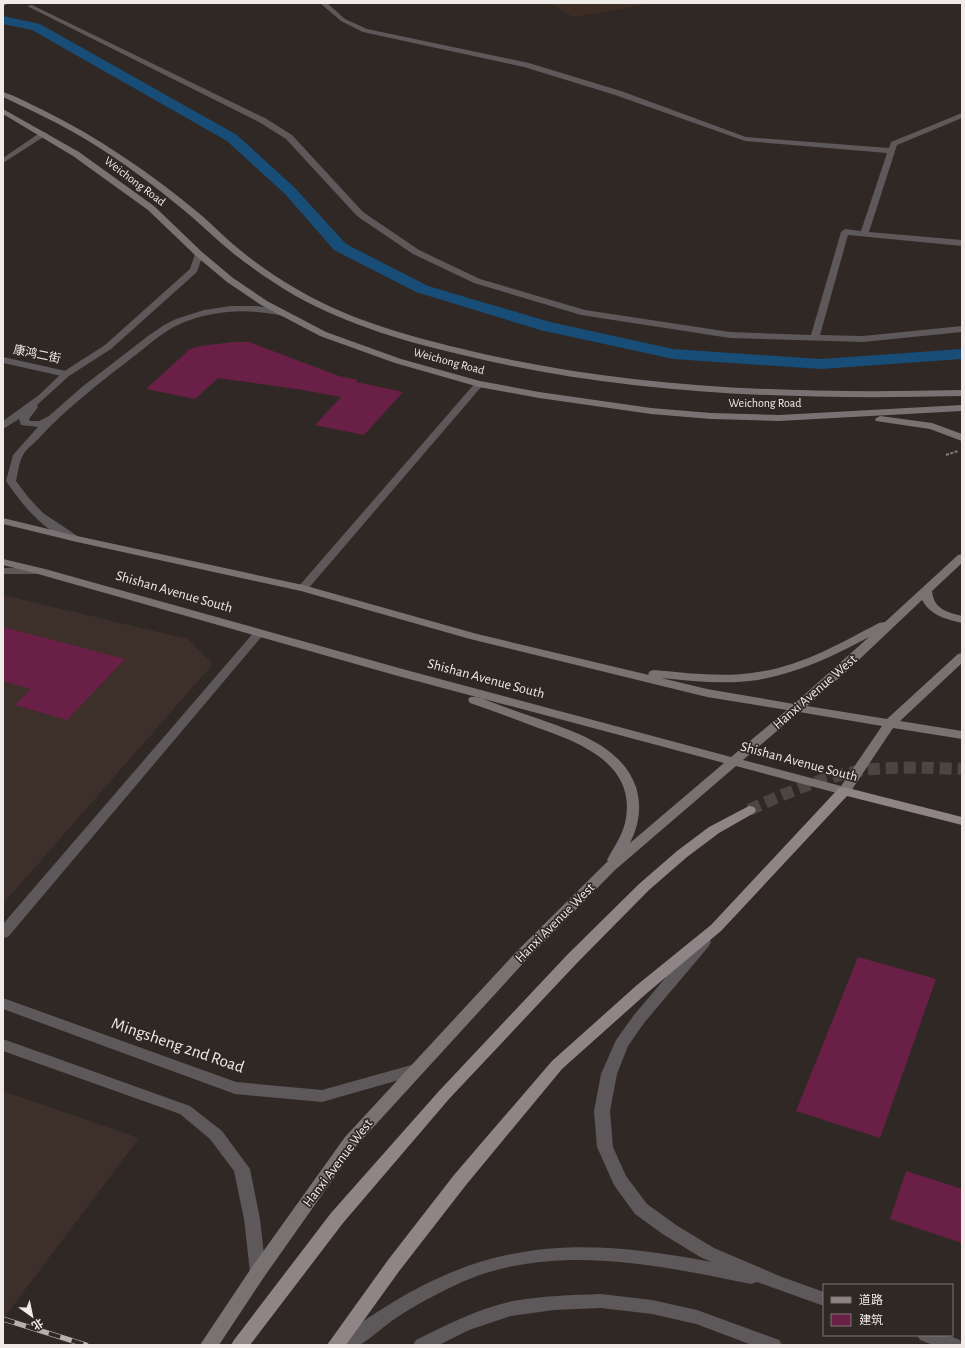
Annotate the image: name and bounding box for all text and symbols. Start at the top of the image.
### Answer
street label: Weichong Road [102,154,168,208]
street label: 康鸿二街 [12,342,62,365]
street label: Weichong Road [412,346,486,376]
street label: Weichong Road [728,397,802,409]
street label: Shishan Avenue South [114,569,234,615]
street label: Hanxi Avenue West [771,652,860,732]
street label: Shishan Avenue South [426,657,546,701]
street label: Shishan Avenue South [739,740,859,784]
street label: Hanxi Avenue West [513,880,598,965]
street label: Mingsheng 2nd Road [109,1014,247,1076]
street label: Hanxi Avenue West [301,1116,376,1209]
legend [823,1284,953,1336]
text: 道路 [859,1293,883,1306]
north arrow [12,1296,52,1336]
text: 建筑 [859,1313,883,1326]
text: 北 [30,1316,45,1332]

